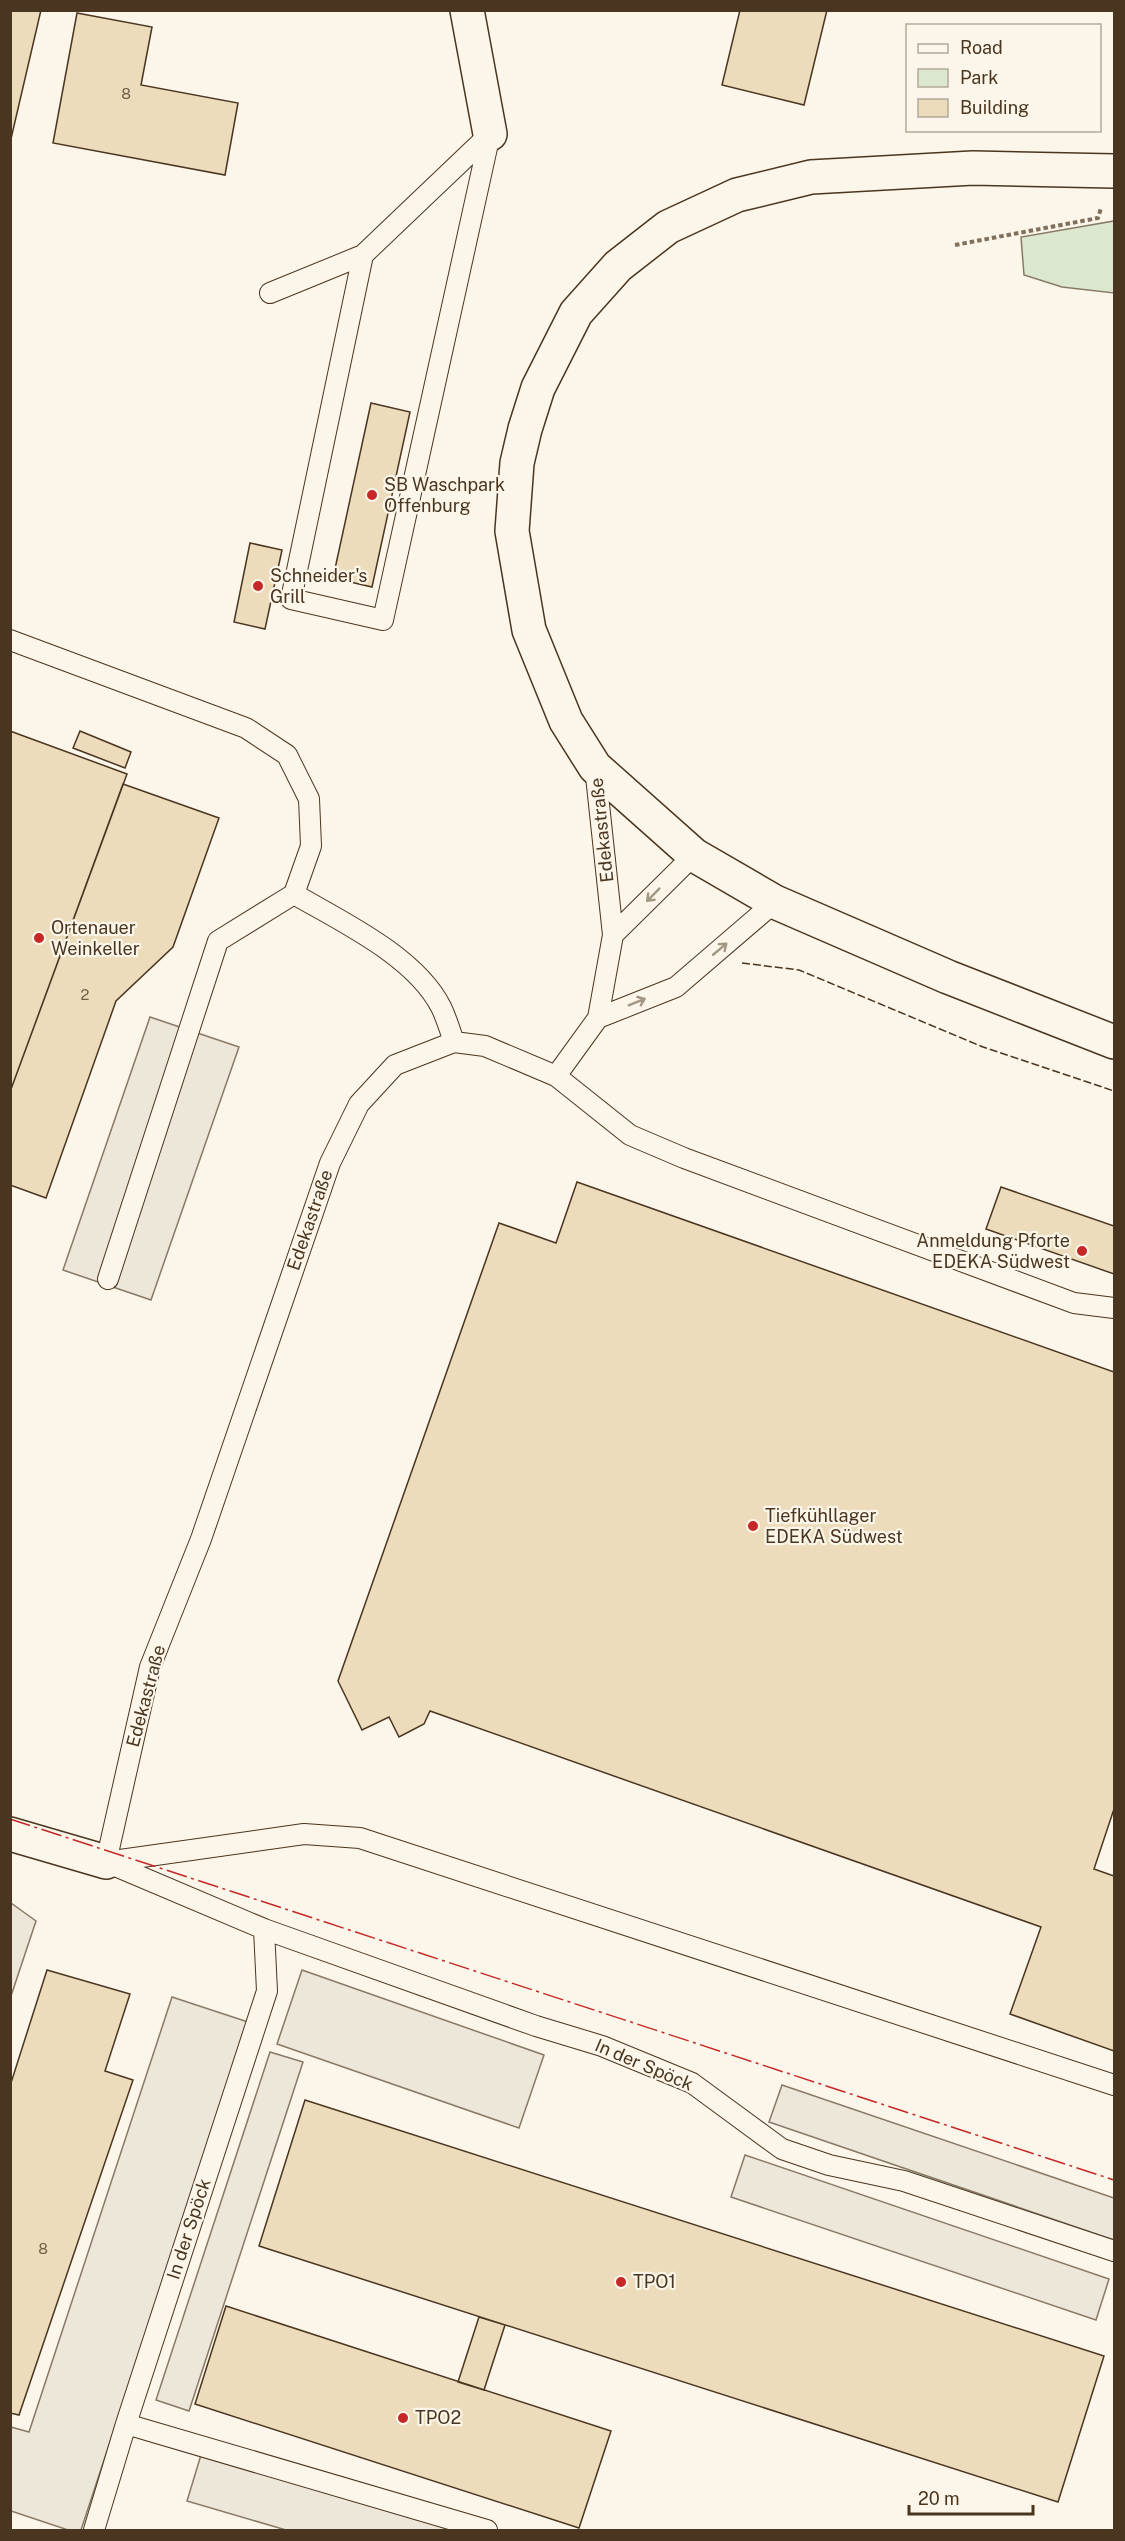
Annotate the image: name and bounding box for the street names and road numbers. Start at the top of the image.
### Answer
street label: Edekastraße [586,777,617,883]
street label: Edekastraße [282,1167,337,1273]
street label: Edekastraße [122,1642,169,1749]
street label: In der Spöck [592,2034,696,2095]
street label: In der Spöck [162,2176,215,2282]

